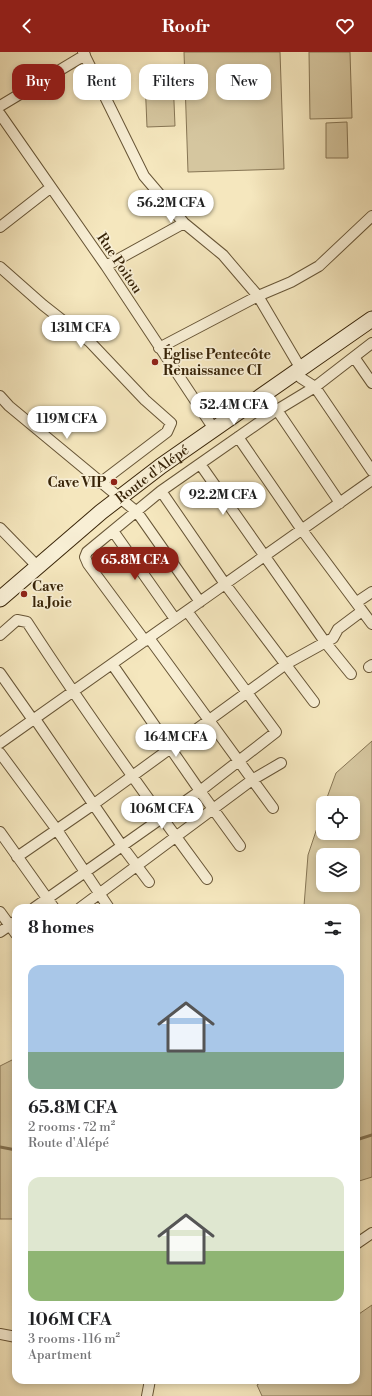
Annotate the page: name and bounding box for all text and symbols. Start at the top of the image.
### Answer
icon: back [16,15,38,37]
text: Roofr [162,15,210,38]
icon: heart [334,15,356,37]
chip: Buy [12,64,65,100]
chip: Rent [73,64,131,100]
chip: Filters [139,64,208,100]
chip: New [216,64,271,100]
pin: 56.2M CFA [125,190,217,224]
text: 56.2M CFA [137,195,205,211]
street label: Rue Poitou [92,230,146,297]
pin: 131M CFA [40,315,122,349]
text: 131M CFA [51,320,111,336]
place label: Église Pentecôte Renaissance CI [163,344,271,380]
marker: Église Pentecôte Renaissance CI [150,357,160,367]
pin: 52.4M CFA [188,392,280,426]
text: 52.4M CFA [200,397,268,413]
pin: 119M CFA [26,406,108,440]
text: 119M CFA [36,411,98,427]
street label: Route d'Alépé [112,441,193,508]
place label: Cave VIP [47,474,106,492]
marker: Cave VIP [109,477,119,487]
pin: 92.2M CFA [177,482,269,516]
text: 92.2M CFA [189,487,257,503]
pin: 65.8M CFA [89,547,181,581]
text: 65.8M CFA [101,552,169,568]
place label: Cave la Joie [32,578,73,612]
marker: Cave la Joie [19,589,29,599]
pin: 164M CFA [135,724,217,758]
text: 164M CFA [144,729,208,745]
pin: 106M CFA [121,796,203,830]
map controls [316,796,360,892]
button: locate [316,796,360,840]
text: 106M CFA [130,801,194,817]
button: layers [316,848,360,892]
text: 8 homes [28,917,94,939]
icon: filters [322,917,344,939]
icon: home [150,991,222,1063]
text: 65.8M CFA [28,1097,118,1119]
text: 2 rooms · 72 m² [28,1119,115,1135]
text: Route d'Alépé [28,1135,109,1151]
icon: home [150,1203,222,1275]
text: 106M CFA [28,1309,112,1331]
text: 3 rooms · 116 m² [28,1331,120,1347]
text: Apartment [28,1347,92,1363]

